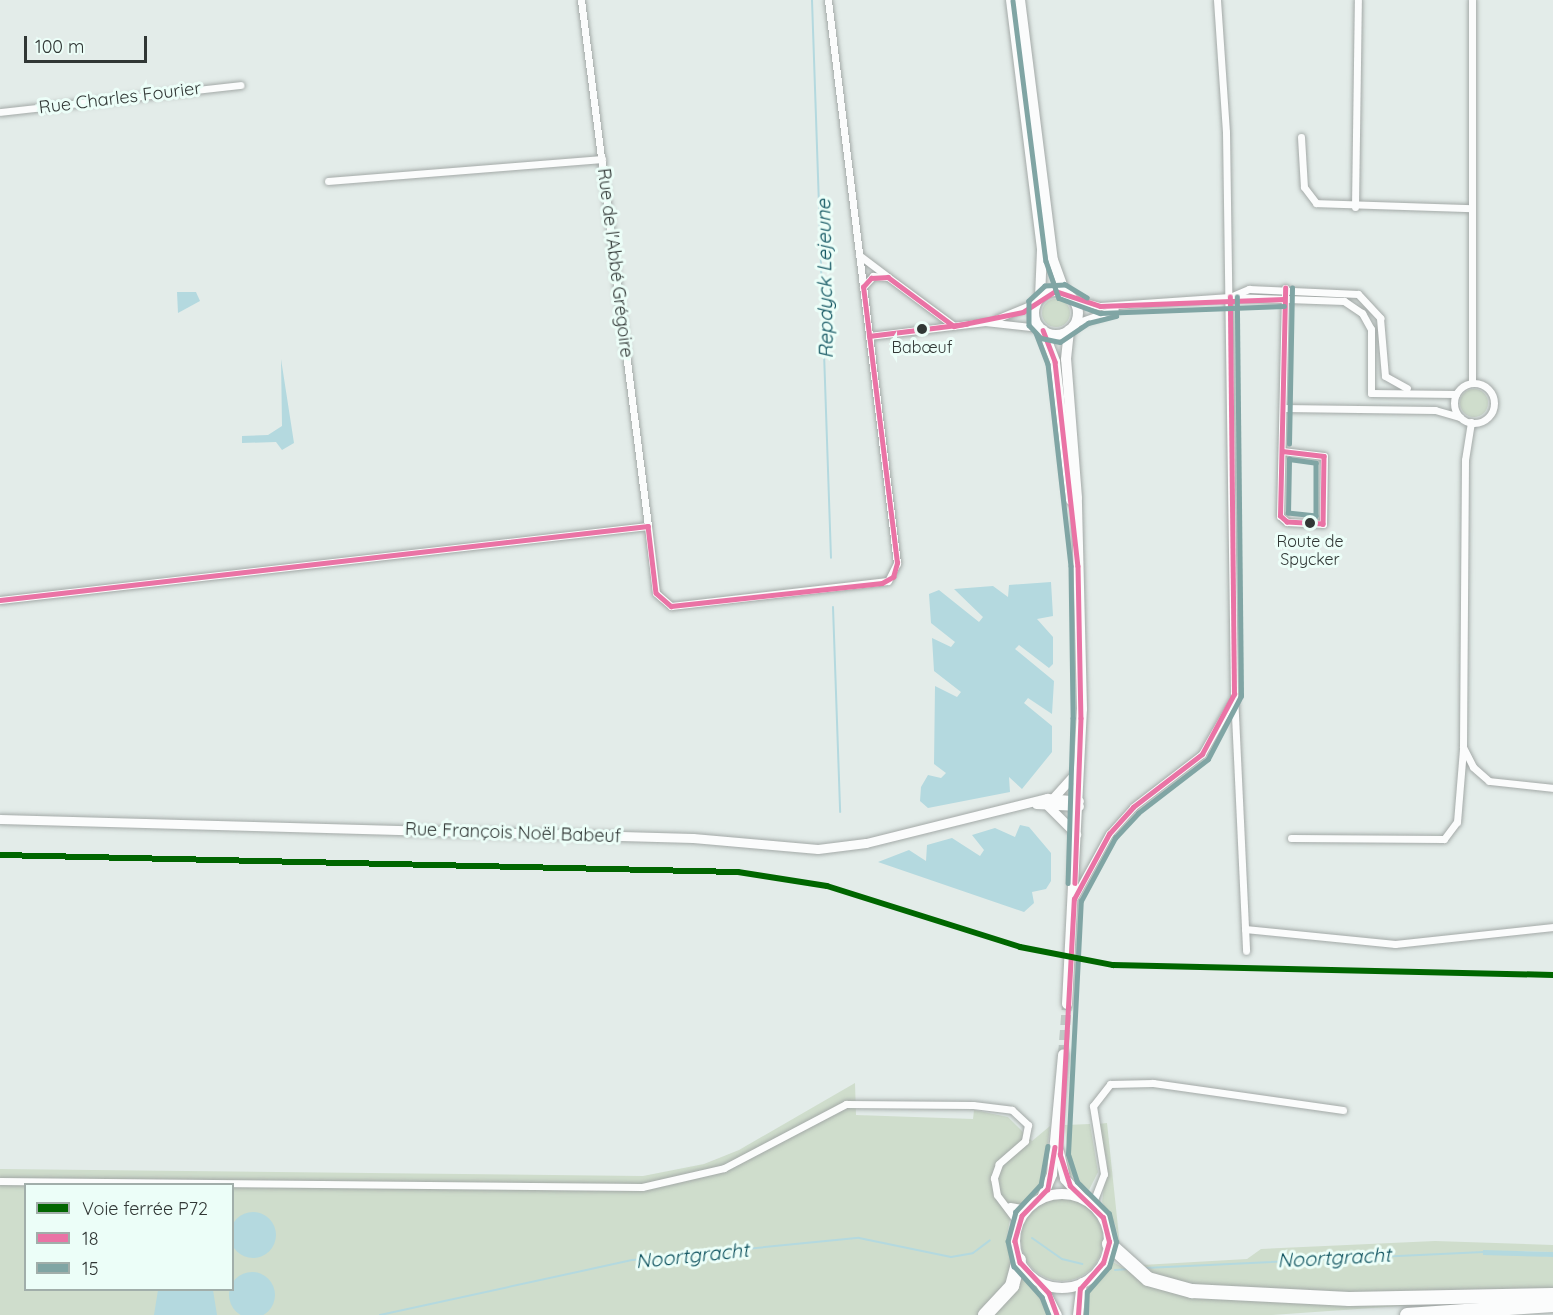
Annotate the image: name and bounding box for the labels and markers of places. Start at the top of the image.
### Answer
marker: Babœuf [916,323,928,335]
place label: Babœuf [892,337,952,357]
marker: Route de Spycker [1304,517,1316,529]
place label: Route de Spycker [1277,531,1343,569]

